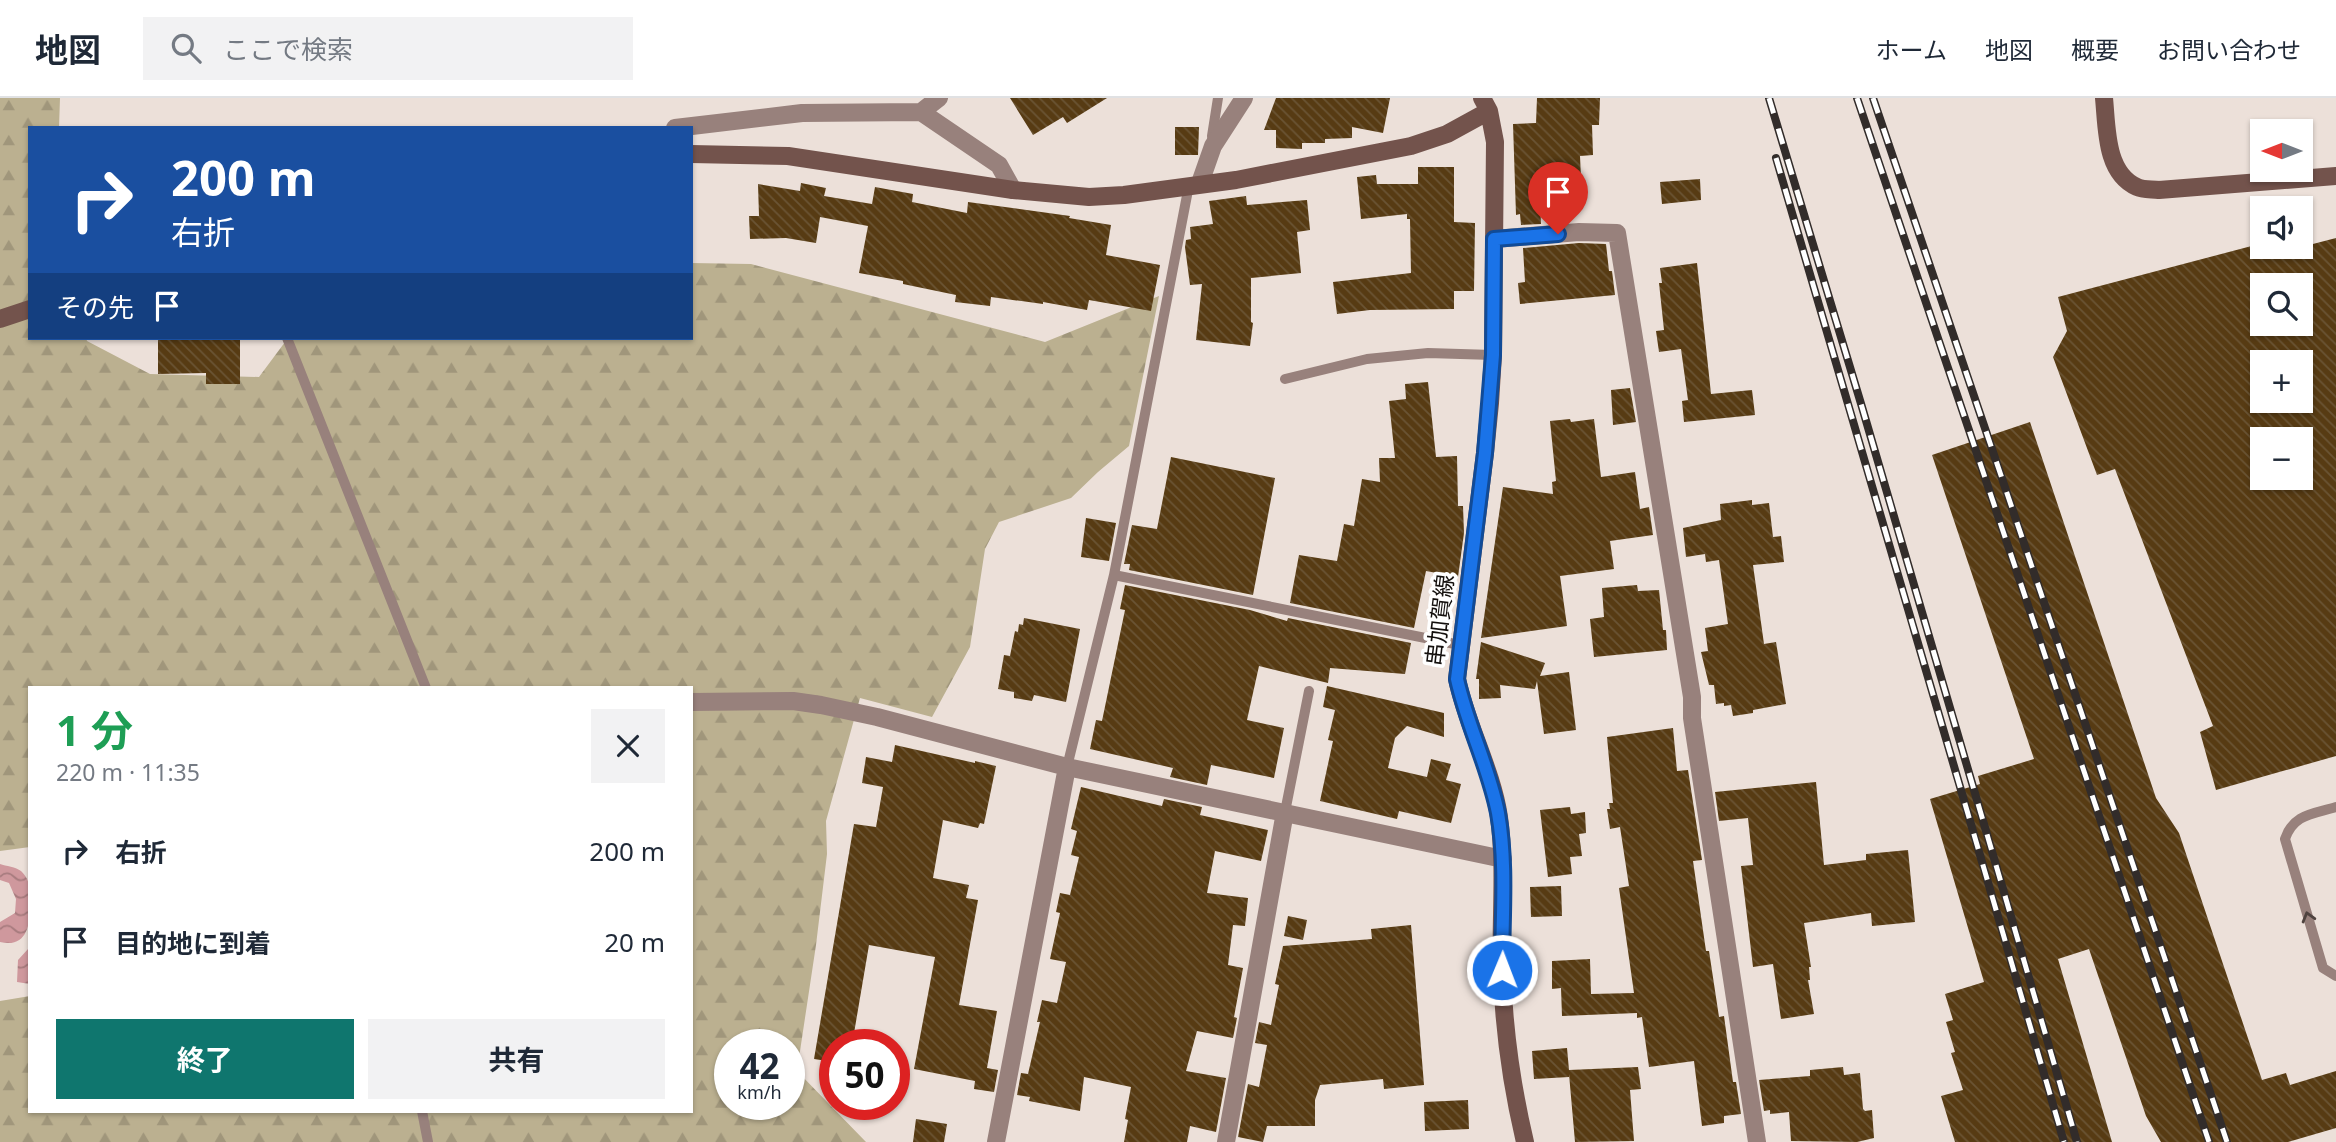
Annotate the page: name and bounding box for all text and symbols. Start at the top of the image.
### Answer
search box [143,17,633,80]
text: 地図 [35,27,101,72]
icon: search [167,29,205,67]
text: ここで検索 [223,31,353,67]
text: ホーム [1876,33,1947,66]
text: 地図 [1985,33,2033,66]
text: 概要 [2071,33,2119,66]
text: お問い合わせ [2157,33,2301,66]
north arrow [2250,119,2314,182]
map controls [2250,119,2313,490]
text: 200 m [171,144,316,210]
icon: right [56,154,147,245]
pin [1528,162,1588,234]
icon: arrive [1539,173,1577,211]
button: sound [2250,196,2313,259]
text: 右折 [171,210,235,253]
button: search [2250,273,2313,336]
icon: arrive [148,287,186,325]
text: その先 [56,289,134,325]
button: + [2250,350,2313,413]
button: − [2250,427,2313,490]
street label: 串加賀線 [1418,572,1460,668]
text: 1 分 [56,701,133,758]
button: close [591,709,665,783]
text: 220 m · 11:35 [56,756,200,788]
icon: right [56,832,94,870]
text: 200 m [589,833,665,869]
text: 右折 [115,834,167,870]
one-way arrow [2301,912,2316,924]
icon: arrive [56,923,94,961]
text: 20 m [604,924,665,960]
text: 目的地に到着 [115,925,271,961]
position arrow [1465,933,1539,1007]
button: 終了 [56,1019,354,1099]
button: 共有 [368,1019,665,1099]
speed limit sign: 50 [819,1029,910,1120]
text: 42 [739,1042,780,1089]
text: km/h [737,1080,782,1104]

